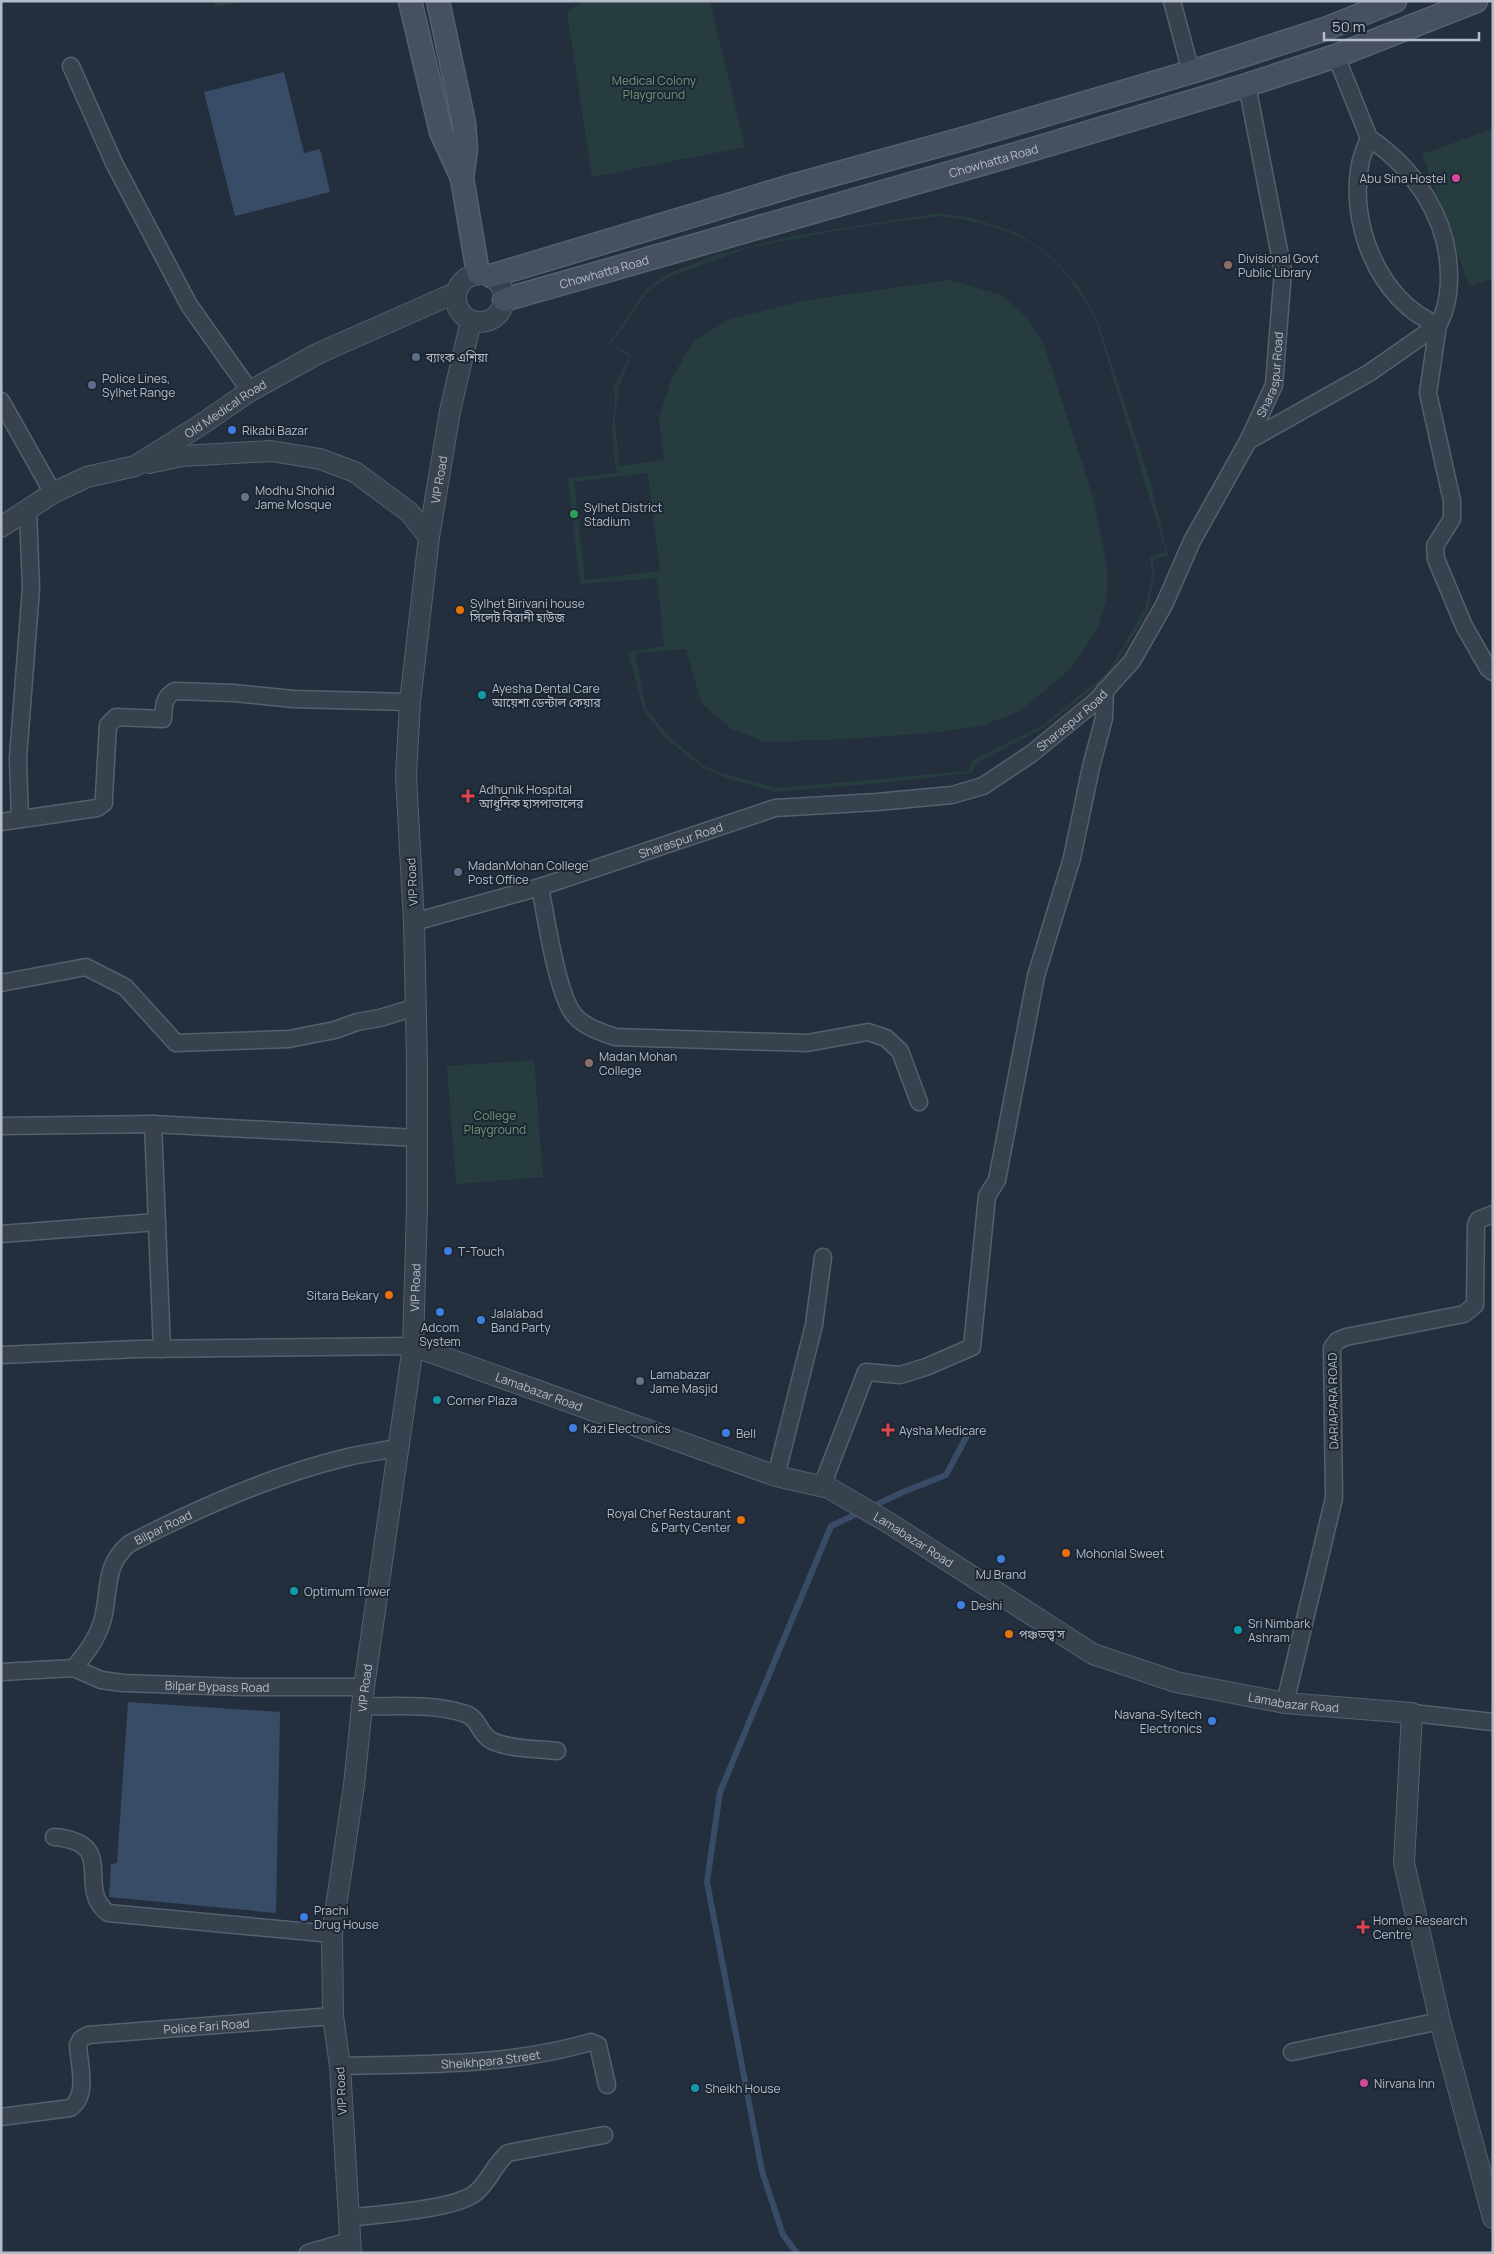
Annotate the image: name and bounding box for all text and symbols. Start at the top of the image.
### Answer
scale bar [1324,10,1479,42]
text: 50 m [1332,16,1366,37]
park label: Medical Colony Playground [612,72,697,103]
street label: Chowhatta Road [947,140,1040,181]
place label: Abu Sina Hostel [1359,170,1446,187]
marker: Abu Sina Hostel [1450,172,1462,184]
place label: Divisional Govt Public Library [1238,250,1319,281]
street label: Chowhatta Road [557,251,651,292]
marker: Divisional Govt Public Library [1222,259,1234,271]
street label: Sharaspur Road [1252,331,1287,420]
place label: ব্যাংক এশিয়া [425,349,489,366]
marker: ব্যাংক এশিয়া [410,351,422,363]
place label: Police Lines, Sylhet Range [102,370,175,401]
street label: Old Medical Road [181,375,269,442]
marker: Police Lines, Sylhet Range [86,379,98,391]
place label: Rikabi Bazar [242,422,309,439]
marker: Rikabi Bazar [226,424,238,436]
street label: VIP Road [426,455,451,505]
place label: Modhu Shohid Jame Mosque [255,482,335,513]
marker: Modhu Shohid Jame Mosque [239,491,251,503]
place label: Sylhet District Stadium [584,499,662,530]
marker: Sylhet District Stadium [568,508,580,520]
place label: Sylhet Biriyani house সিলেট বিরানী হাউজ [469,595,585,626]
marker: Sylhet Biriyani house সিলেট বিরানী হাউজ [454,604,466,616]
place label: Ayesha Dental Care আয়েশা ডেন্টাল কেয়ার [491,680,601,711]
street label: Sharaspur Road [1033,686,1111,755]
marker: Ayesha Dental Care আয়েশা ডেন্টাল কেয়ার [476,689,488,701]
place label: Adhunik Hospital আধুনিক হাসপাতালের [478,781,584,812]
marker: Adhunik Hospital আধুনিক হাসপাতালের [461,789,475,803]
street label: Sharaspur Road [636,818,725,862]
place label: MadanMohan College Post Office [468,857,589,888]
street label: VIP Road [402,858,422,906]
marker: MadanMohan College Post Office [452,866,464,878]
place label: Madan Mohan College [599,1048,677,1079]
marker: Madan Mohan College [583,1057,595,1069]
park label: College Playground [464,1107,526,1138]
place label: T-Touch [458,1243,504,1260]
marker: T-Touch [442,1245,454,1257]
street label: VIP Road [405,1263,424,1312]
place label: Sitara Bekary [307,1287,380,1304]
marker: Sitara Bekary [383,1289,395,1301]
place label: Jalalabad Band Party [491,1305,551,1336]
marker: Adcom System [434,1306,446,1318]
marker: Jalalabad Band Party [475,1314,487,1326]
place label: Adcom System [419,1319,461,1350]
street label: DARIAPARA ROAD [1324,1352,1342,1450]
place label: Lamabazar Jame Masjid [650,1366,718,1397]
street label: Lamabazar Road [493,1368,585,1415]
marker: Lamabazar Jame Masjid [634,1375,646,1387]
place label: Corner Plaza [447,1392,517,1409]
marker: Corner Plaza [431,1394,443,1406]
place label: Kazi Electronics [583,1420,671,1437]
marker: Kazi Electronics [567,1422,579,1434]
place label: Aysha Medicare [899,1422,986,1439]
marker: Aysha Medicare [881,1423,895,1437]
place label: Bell [736,1425,756,1442]
marker: Bell [720,1427,732,1439]
place label: Royal Chef Restaurant & Party Center [607,1505,732,1536]
street label: Bilpar Road [131,1506,194,1548]
street label: Lamabazar Road [871,1508,957,1571]
marker: Royal Chef Restaurant & Party Center [735,1514,747,1526]
place label: Mohonlal Sweet [1076,1545,1165,1562]
marker: Mohonlal Sweet [1060,1547,1072,1559]
marker: MJ Brand [995,1553,1007,1565]
place label: MJ Brand [976,1566,1026,1583]
place label: Optimum Tower [304,1583,391,1600]
marker: Optimum Tower [288,1585,300,1597]
place label: Deshi [971,1597,1002,1614]
marker: Deshi [955,1599,967,1611]
place label: Sri Nimbark Ashram [1248,1615,1311,1646]
marker: Sri Nimbark Ashram [1232,1624,1244,1636]
place label: পঞ্চতত্ত্ব'স [1019,1626,1065,1643]
marker: পঞ্চতত্ত্ব'স [1003,1628,1015,1640]
street label: VIP Road [353,1663,376,1713]
street label: Bilpar Bypass Road [165,1676,269,1696]
street label: Lamabazar Road [1247,1688,1340,1716]
place label: Navana-Syltech Electronics [1114,1706,1202,1737]
marker: Navana-Syltech Electronics [1206,1715,1218,1727]
place label: Prachi Drug House [314,1902,379,1933]
marker: Prachi Drug House [298,1911,310,1923]
place label: Homeo Research Centre [1373,1912,1467,1943]
marker: Homeo Research Centre [1357,1921,1369,1933]
street label: Police Fari Road [163,2014,250,2038]
street label: Sheikhpara Street [441,2045,542,2072]
street label: VIP Road [331,2067,351,2115]
place label: Nirvana Inn [1374,2075,1435,2092]
marker: Nirvana Inn [1358,2077,1370,2089]
place label: Sheikh House [705,2080,781,2097]
marker: Sheikh House [689,2082,701,2094]

